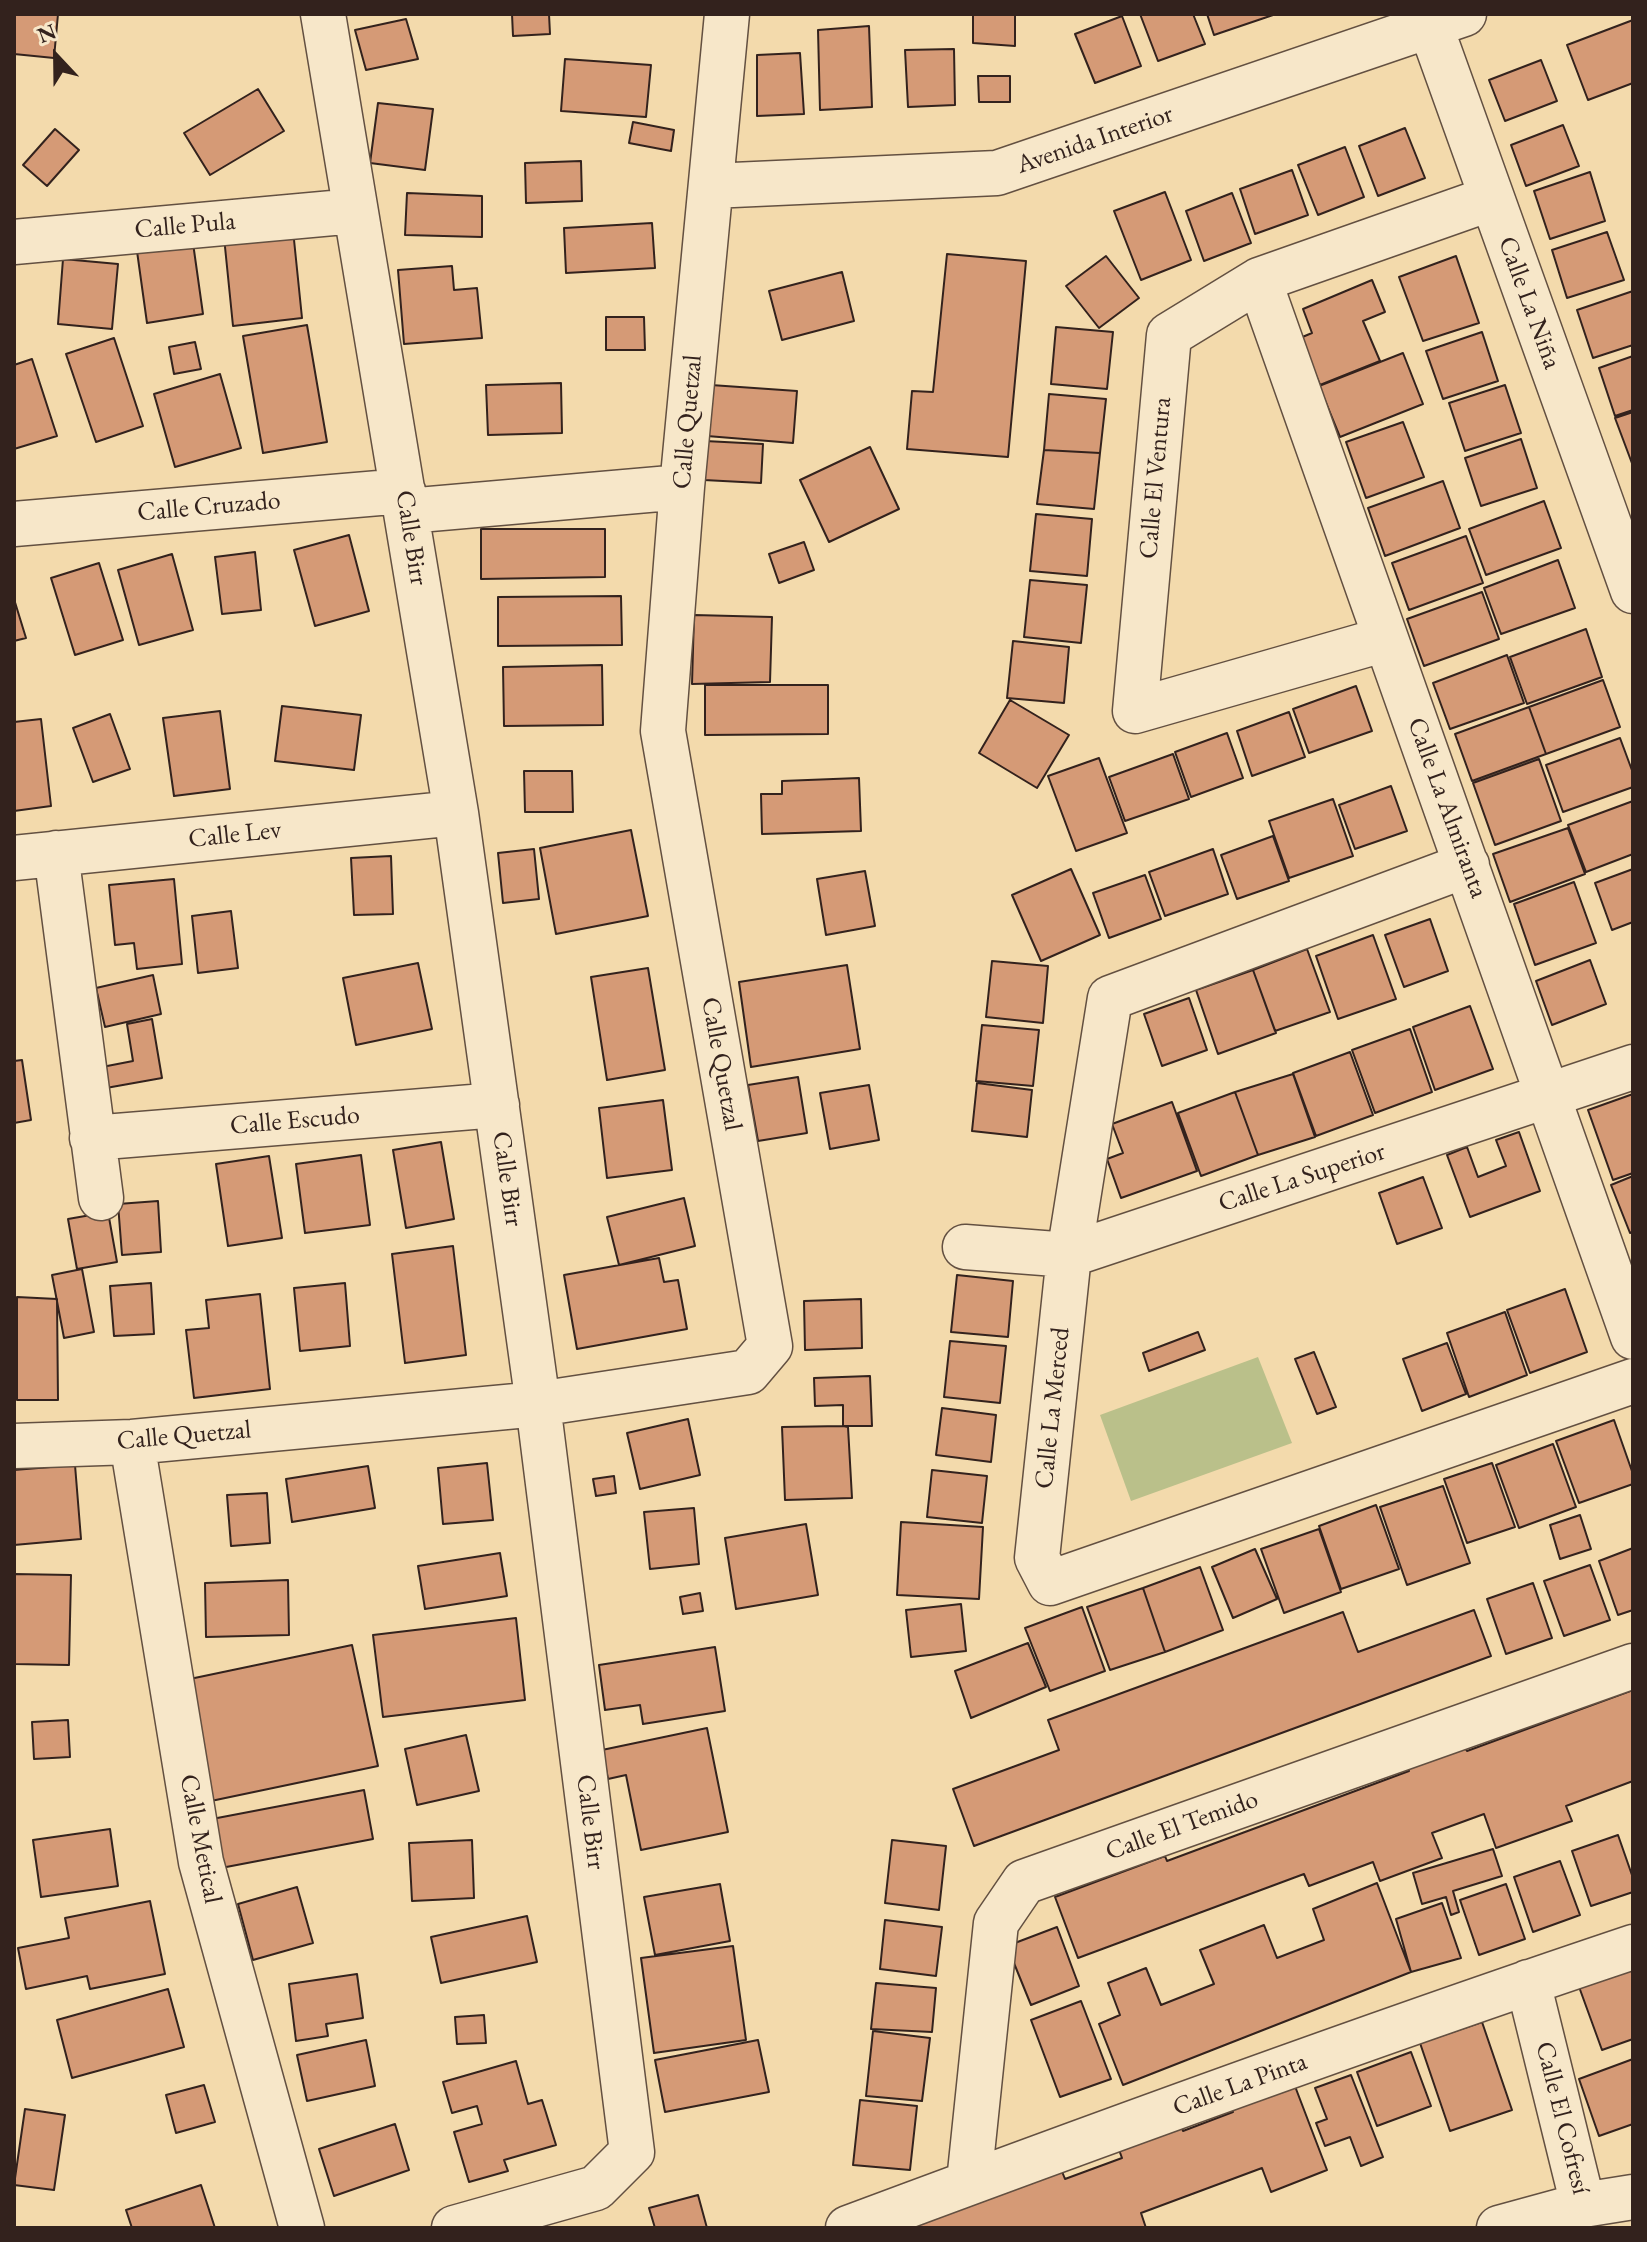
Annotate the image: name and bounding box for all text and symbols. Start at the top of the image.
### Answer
north arrow [16,16,96,96]
text: N [33,17,61,50]
street label: Avenida Interior [1013,99,1177,181]
street label: Calle Pula [133,206,237,246]
street label: Calle La Niña [1491,233,1567,373]
street label: Calle Quetzal [667,353,709,491]
street label: Calle El Ventura [1133,396,1179,560]
street label: Calle Cruzado [136,485,282,529]
street label: Calle Birr [388,488,434,588]
street label: Calle La Almiranta [1400,714,1494,902]
street label: Calle Lev [187,815,283,855]
street label: Calle Quetzal [694,995,748,1133]
street label: Calle Escudo [229,1100,361,1142]
street label: Calle Birr [485,1129,529,1229]
street label: Calle La Superior [1215,1136,1389,1220]
street label: Calle La Merced [1029,1326,1077,1490]
street label: Calle Quetzal [115,1415,253,1457]
street label: Calle Metical [172,1772,228,1906]
street label: Calle Birr [569,1773,611,1871]
street label: Calle El Temido [1101,1784,1263,1868]
street label: Calle El Cofresí [1528,2039,1596,2197]
street label: Calle La Pinta [1169,2046,1311,2124]

